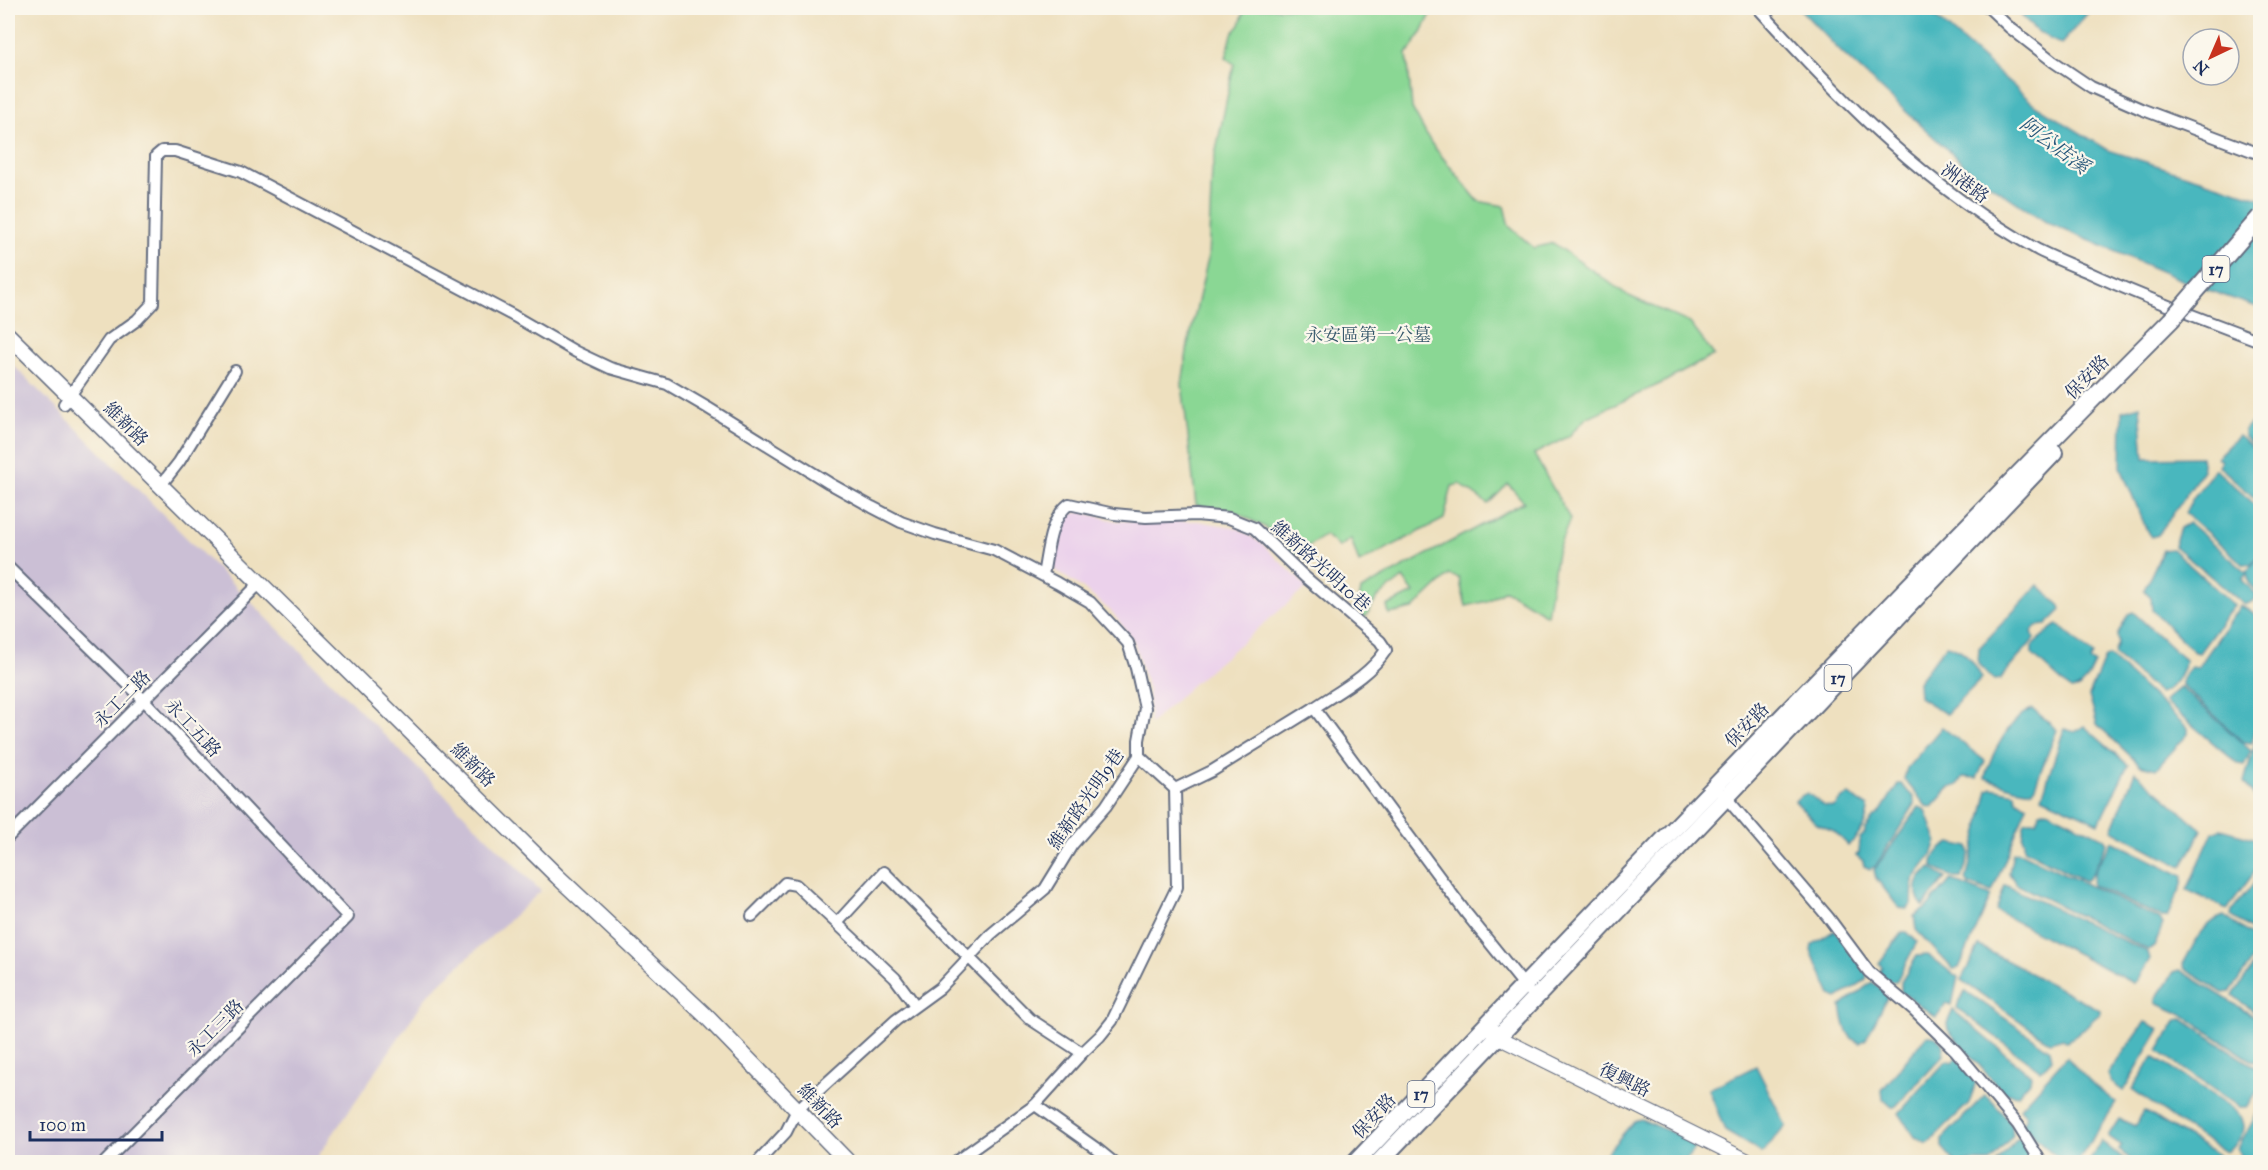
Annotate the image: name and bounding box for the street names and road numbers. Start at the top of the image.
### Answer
street label: 洲港路 [1937,158,1993,208]
road number: 17 [2202,256,2230,282]
street label: 保安路 [2060,350,2114,404]
street label: 維新路 [99,397,153,451]
street label: 維新路光明10巷 [1267,516,1375,616]
road number: 17 [1824,665,1852,691]
street label: 永工二路 [89,666,155,732]
street label: 永工五路 [160,694,226,762]
street label: 保安路 [1720,698,1774,752]
street label: 維新路 [446,738,500,792]
street label: 維新路光明9巷 [1043,744,1129,854]
street label: 永工三路 [182,995,248,1061]
street label: 復興路 [1596,1058,1654,1102]
street label: 維新路 [793,1079,847,1133]
road number: 17 [1408,1081,1434,1107]
street label: 保安路 [1348,1089,1400,1143]

